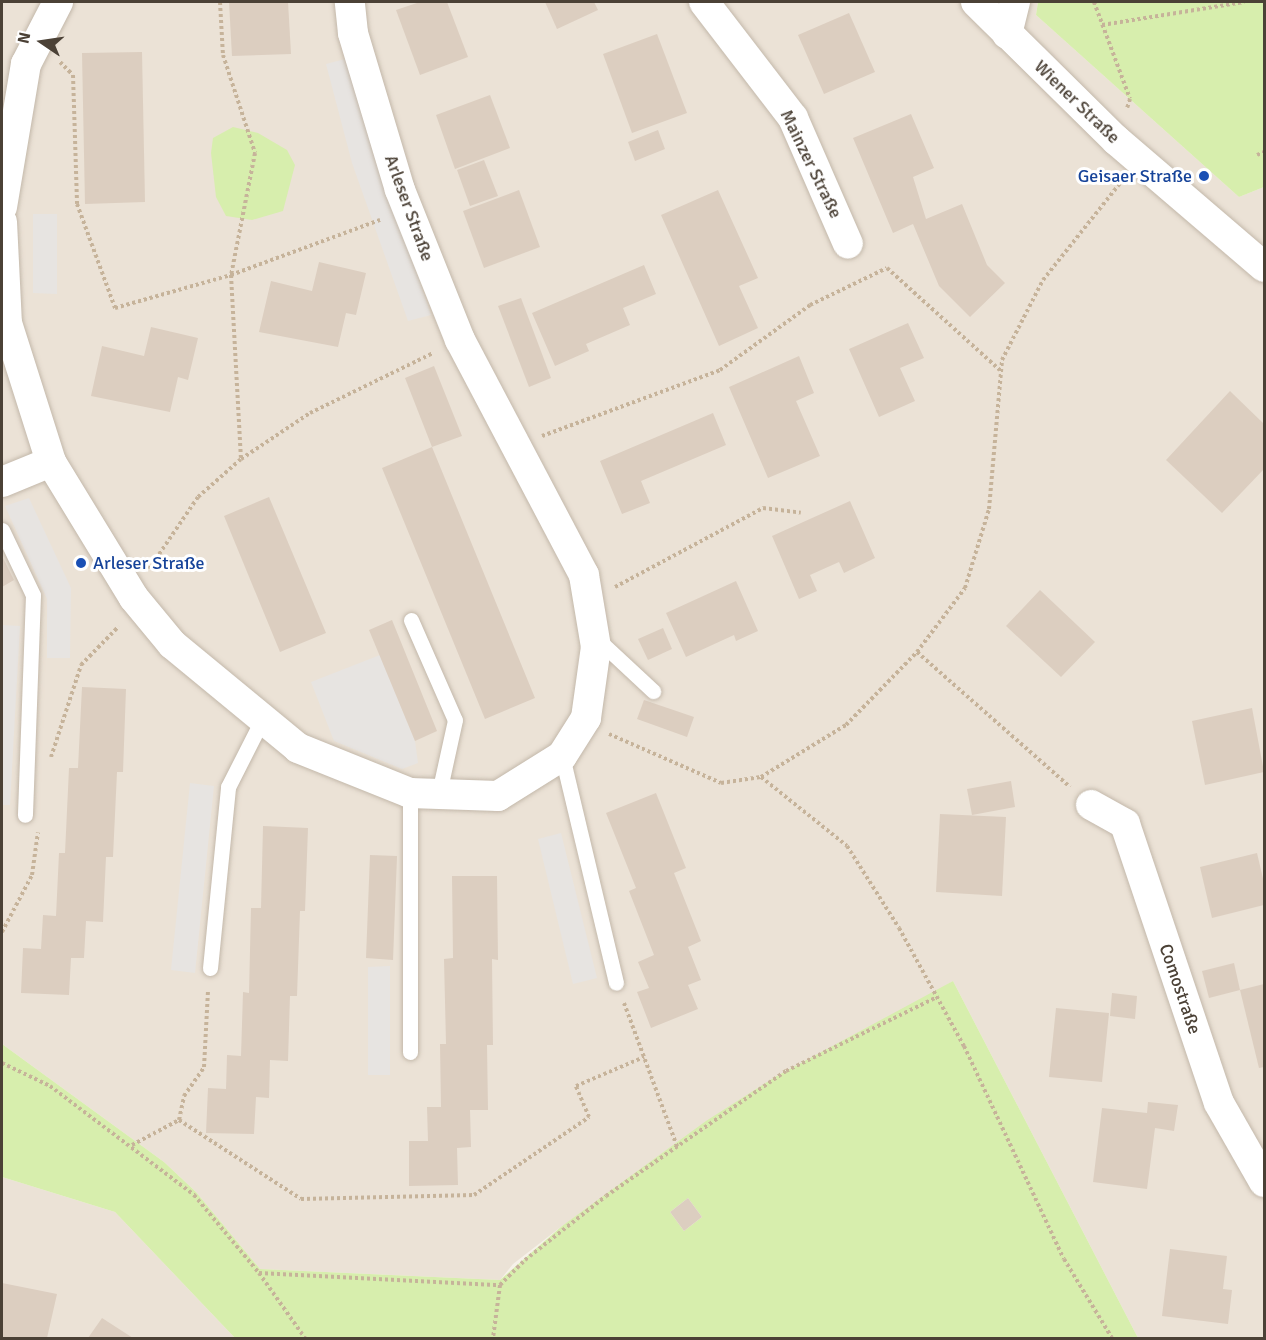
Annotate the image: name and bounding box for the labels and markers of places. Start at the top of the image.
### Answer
place label: Geisaer Straße [1078,165,1192,187]
marker: Geisaer Straße [1197,169,1211,183]
place label: Arleser Straße [93,552,204,574]
marker: Arleser Straße [74,556,88,570]

